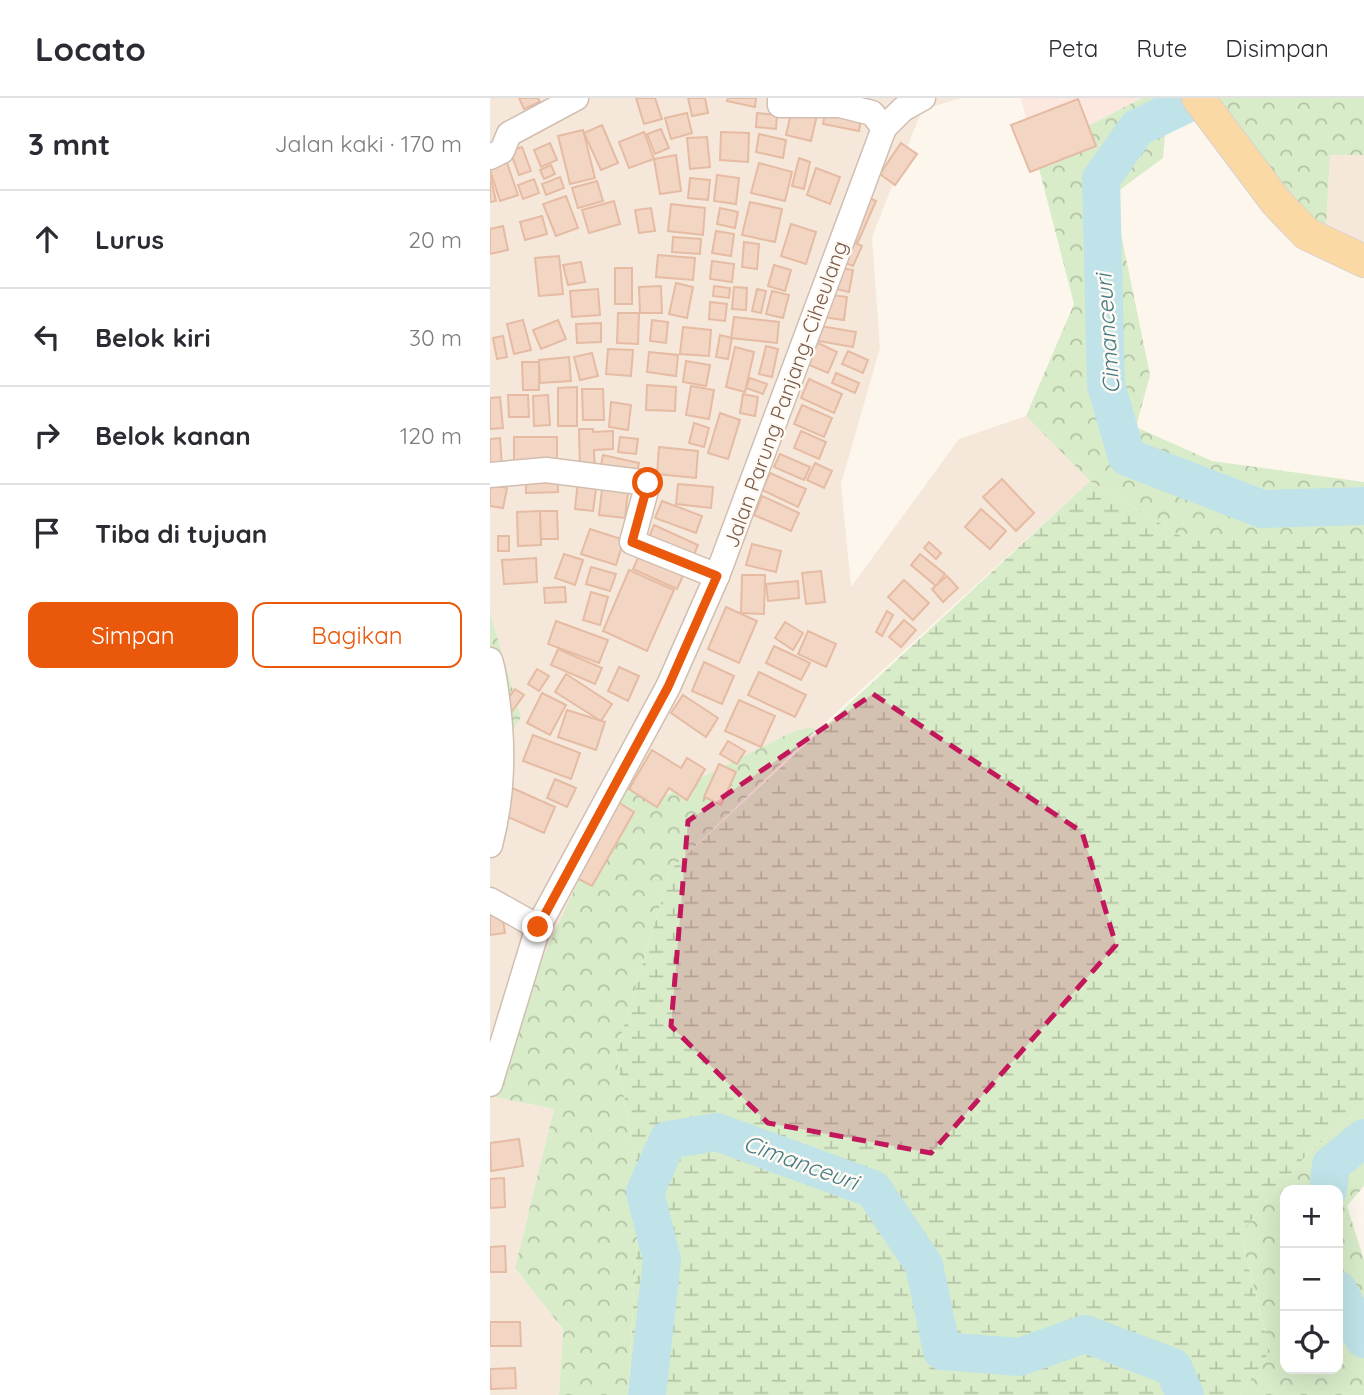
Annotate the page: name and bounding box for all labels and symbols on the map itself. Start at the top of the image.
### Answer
street label: Jalan Parung Panjang–Ciheulang [717,237,853,551]
water label: Cimanceuri [1088,270,1126,395]
route start [632,467,663,498]
route end [522,911,553,942]
water label: Cimanceuri [740,1128,865,1197]

